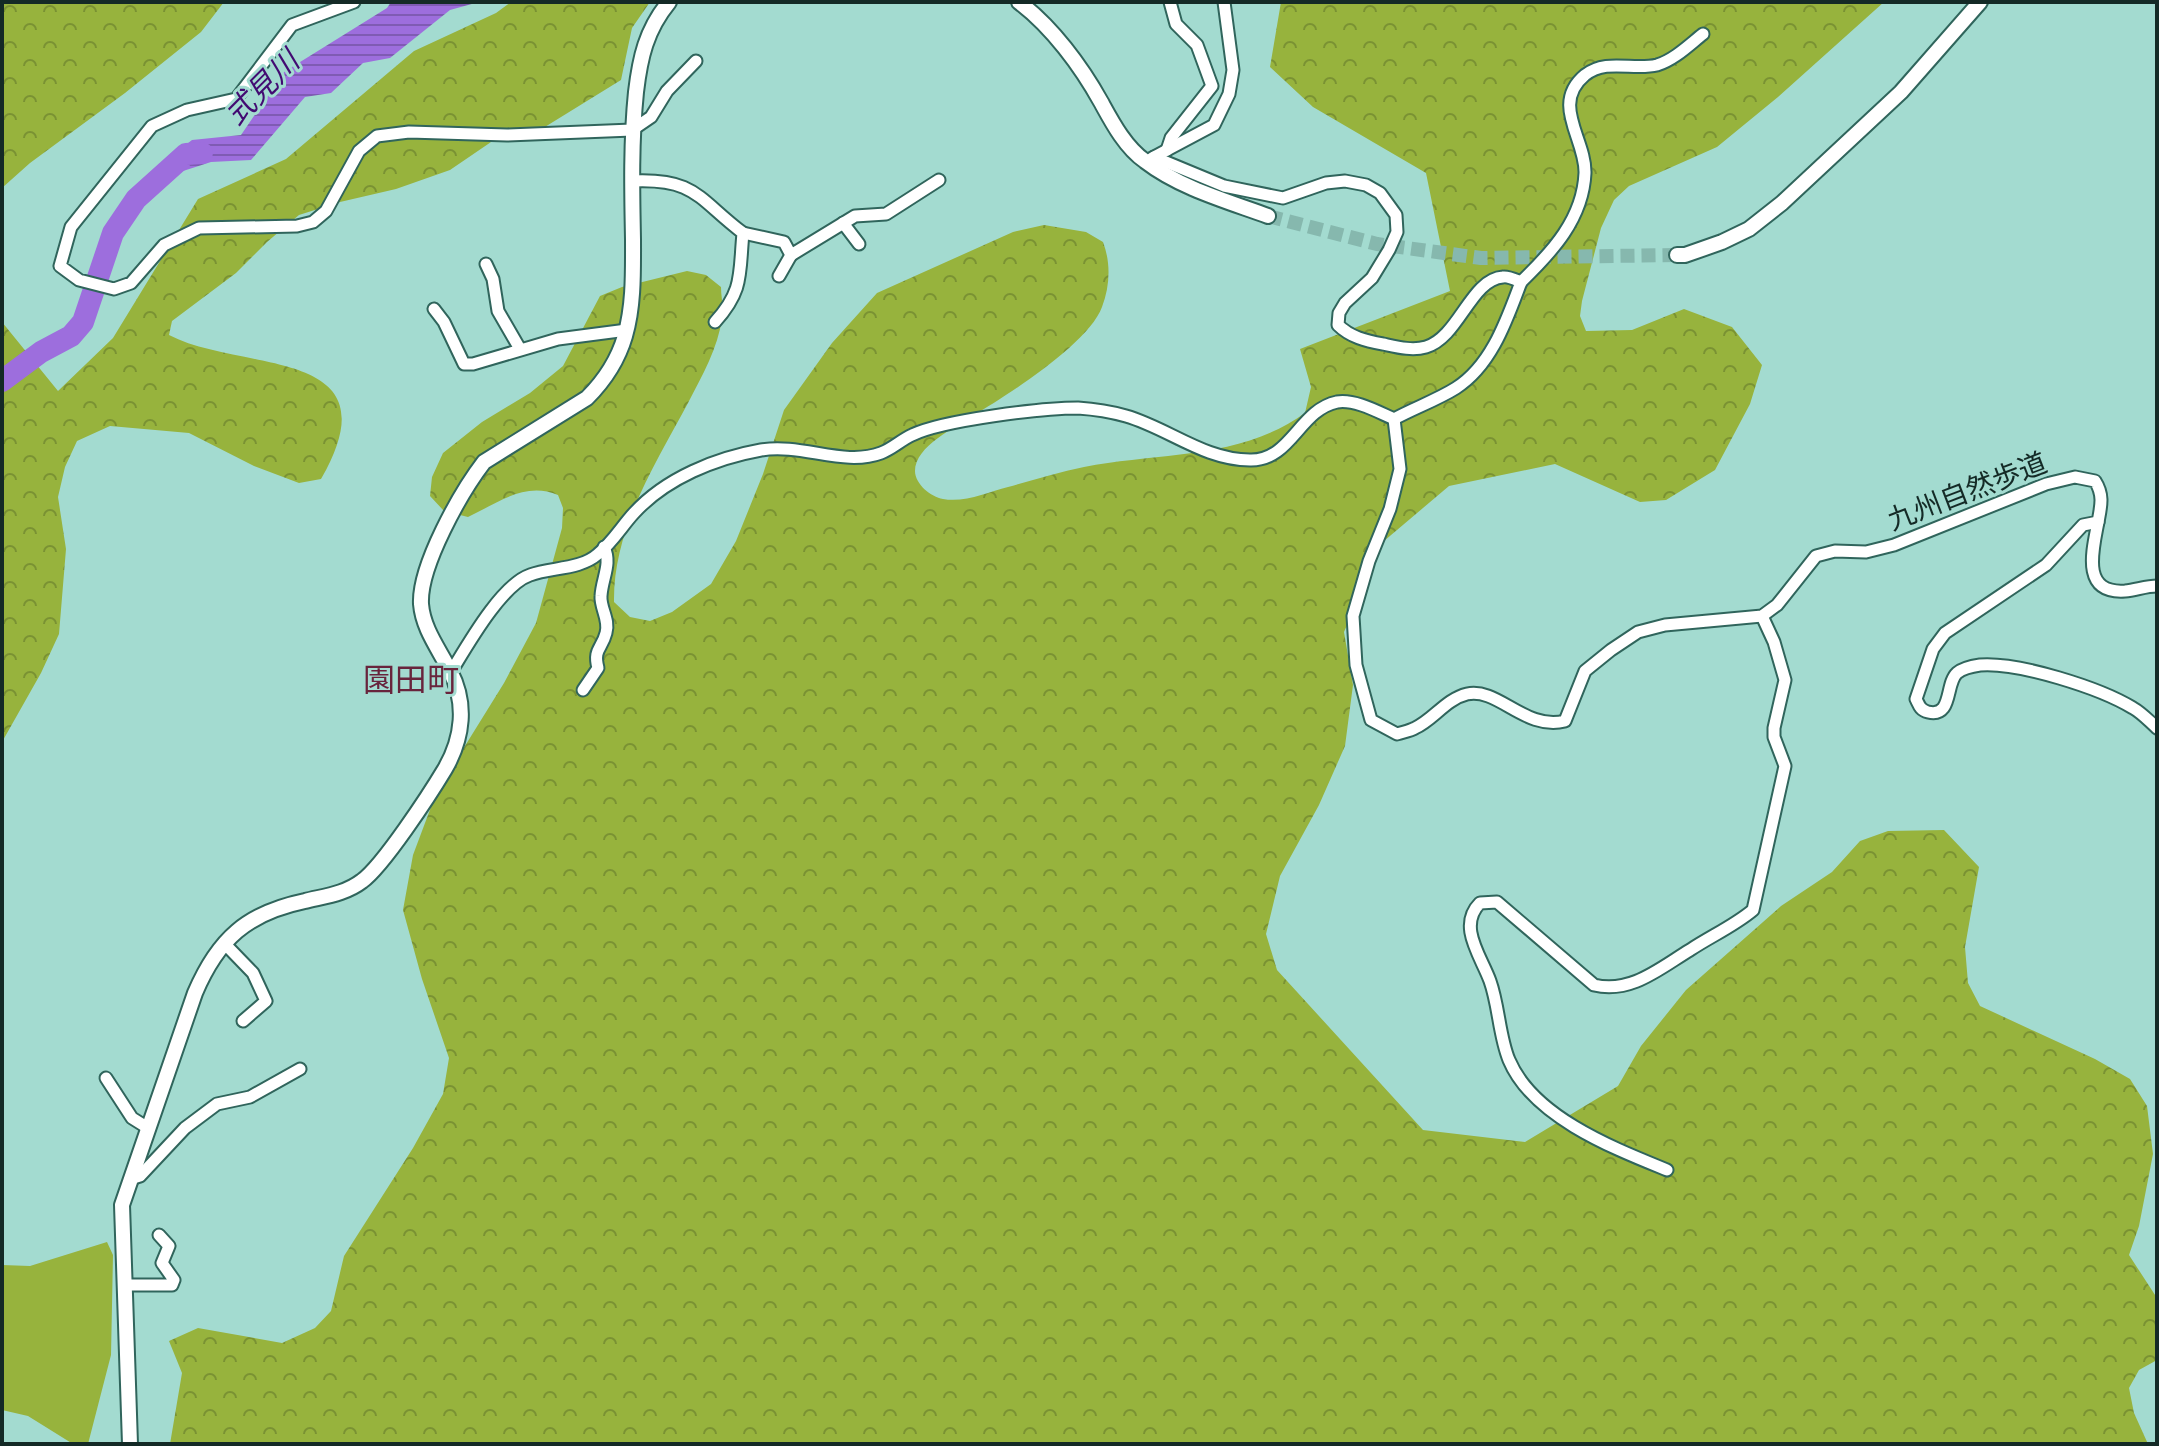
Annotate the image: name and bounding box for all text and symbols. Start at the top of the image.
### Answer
water label: 式見川 [218,42,307,131]
street label: 九州自然歩道 [1883,447,2051,536]
district label: 園田町 [363,662,459,698]

